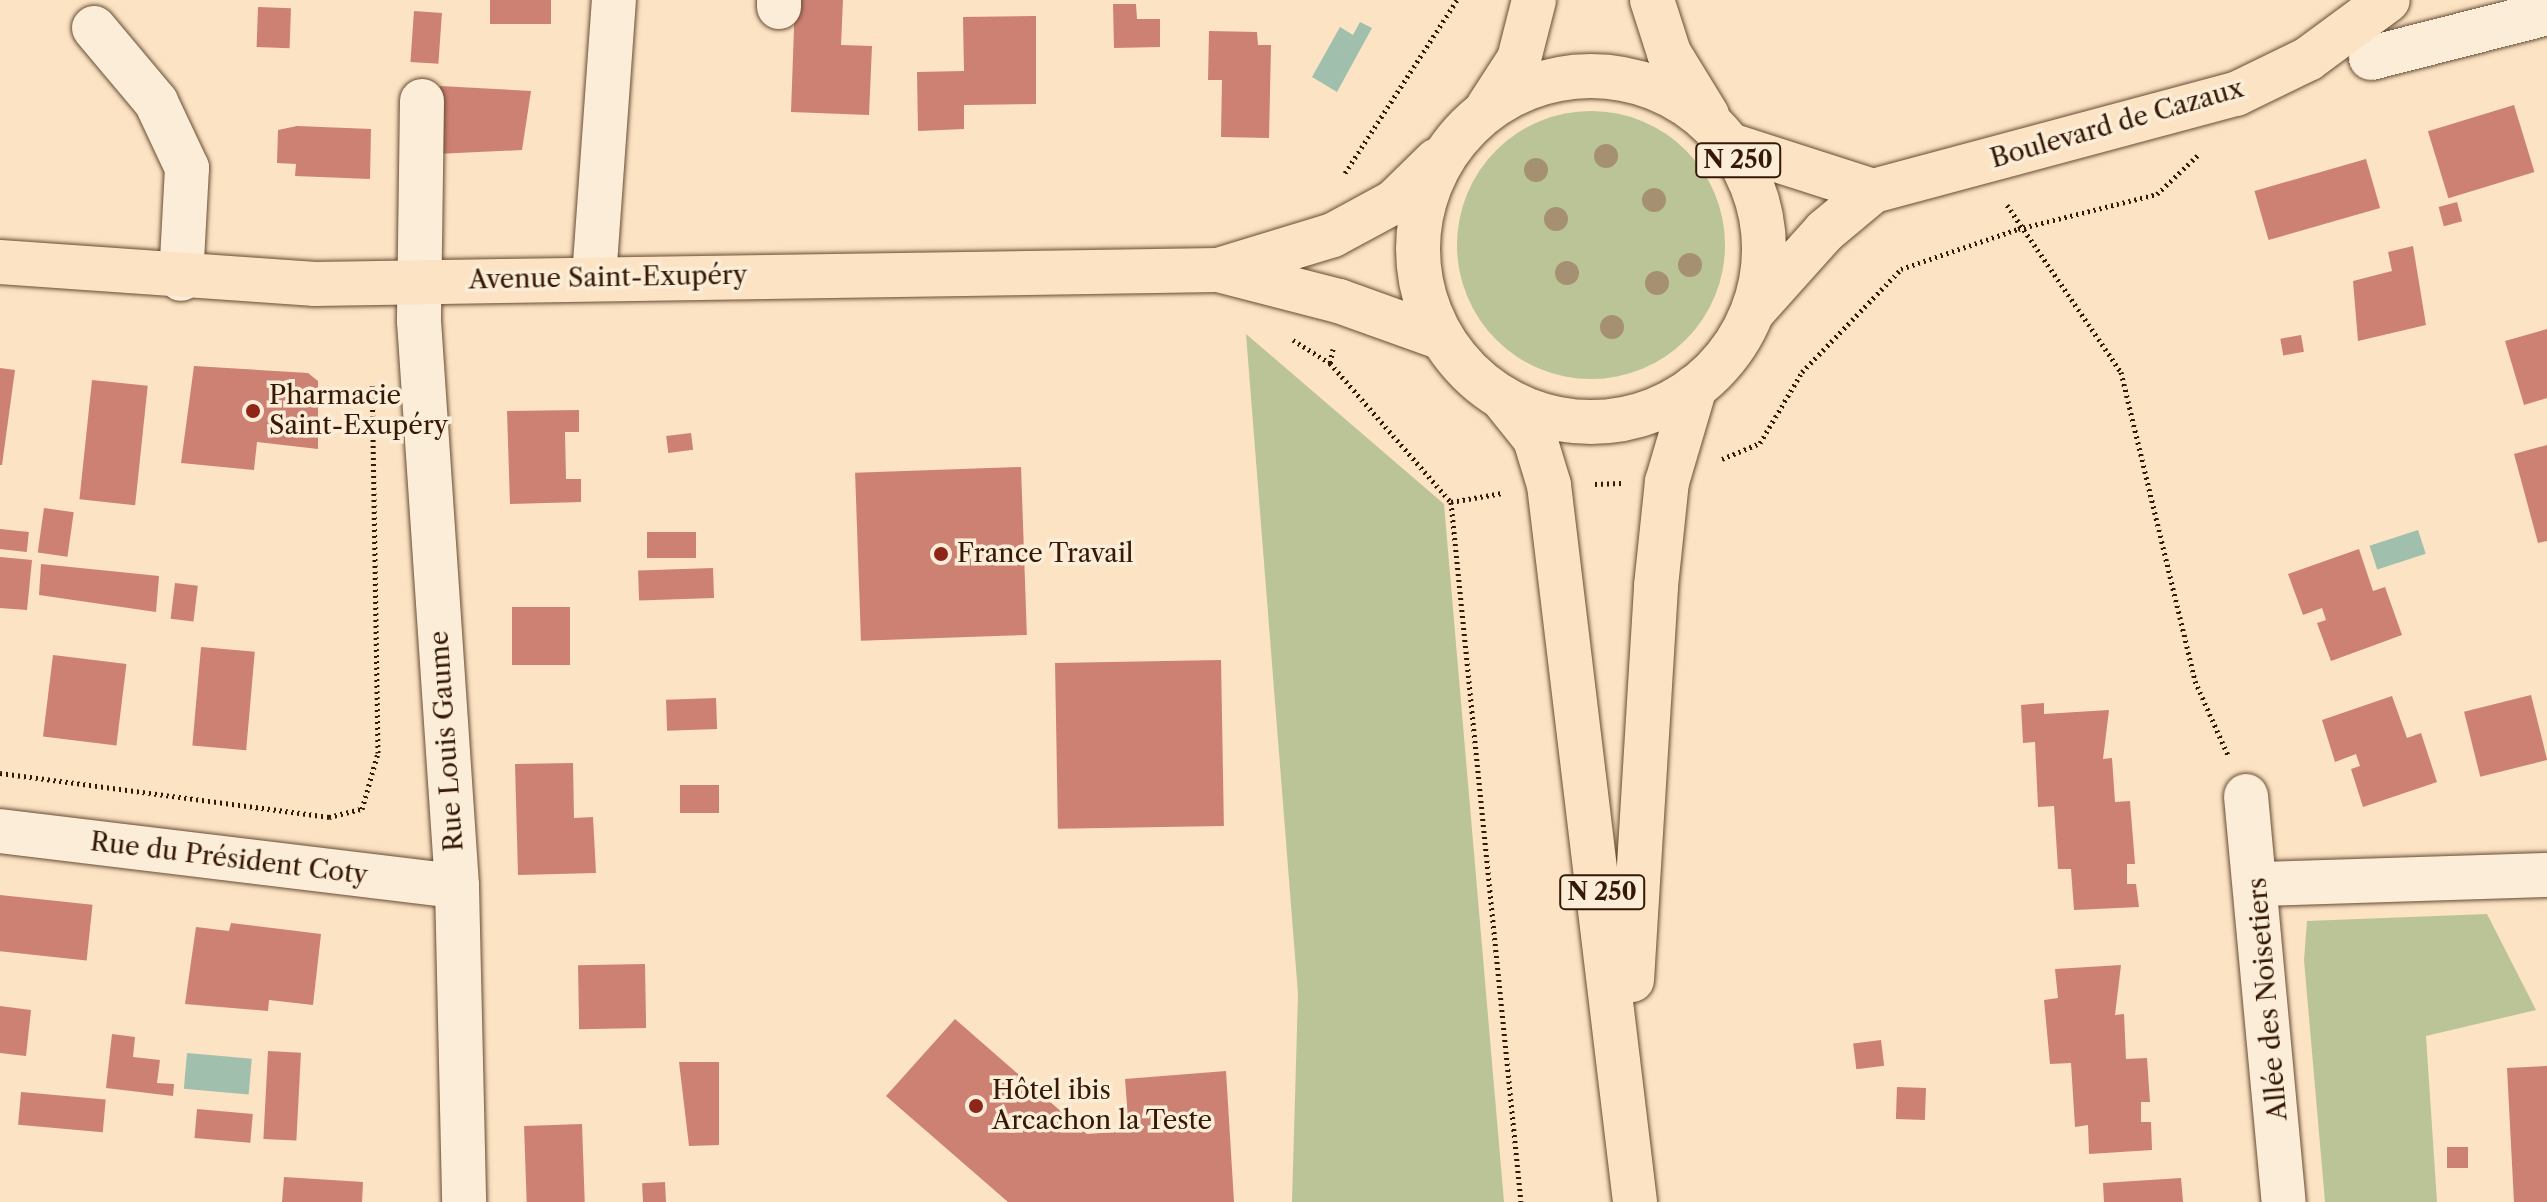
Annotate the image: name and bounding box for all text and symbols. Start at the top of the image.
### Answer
street label: Boulevard de Cazaux [1987,73,2247,175]
road number: N 250 [1694,140,1782,180]
street label: Avenue Saint-Exupéry [468,260,748,296]
place label: Pharmacie Saint-Exupéry [269,380,448,442]
marker: Pharmacie Saint-Exupéry [244,402,262,420]
place label: France Travail [957,538,1134,570]
marker: France Travail [932,545,950,563]
street label: Rue Louis Gaume [424,630,470,852]
street label: Rue du Président Coty [88,826,370,892]
road number: N 250 [1558,872,1646,912]
street label: Allée des Noisetiers [2242,876,2294,1122]
place label: Hôtel ibis Arcachon la Teste [992,1075,1213,1136]
marker: Hôtel ibis Arcachon la Teste [967,1097,985,1115]

